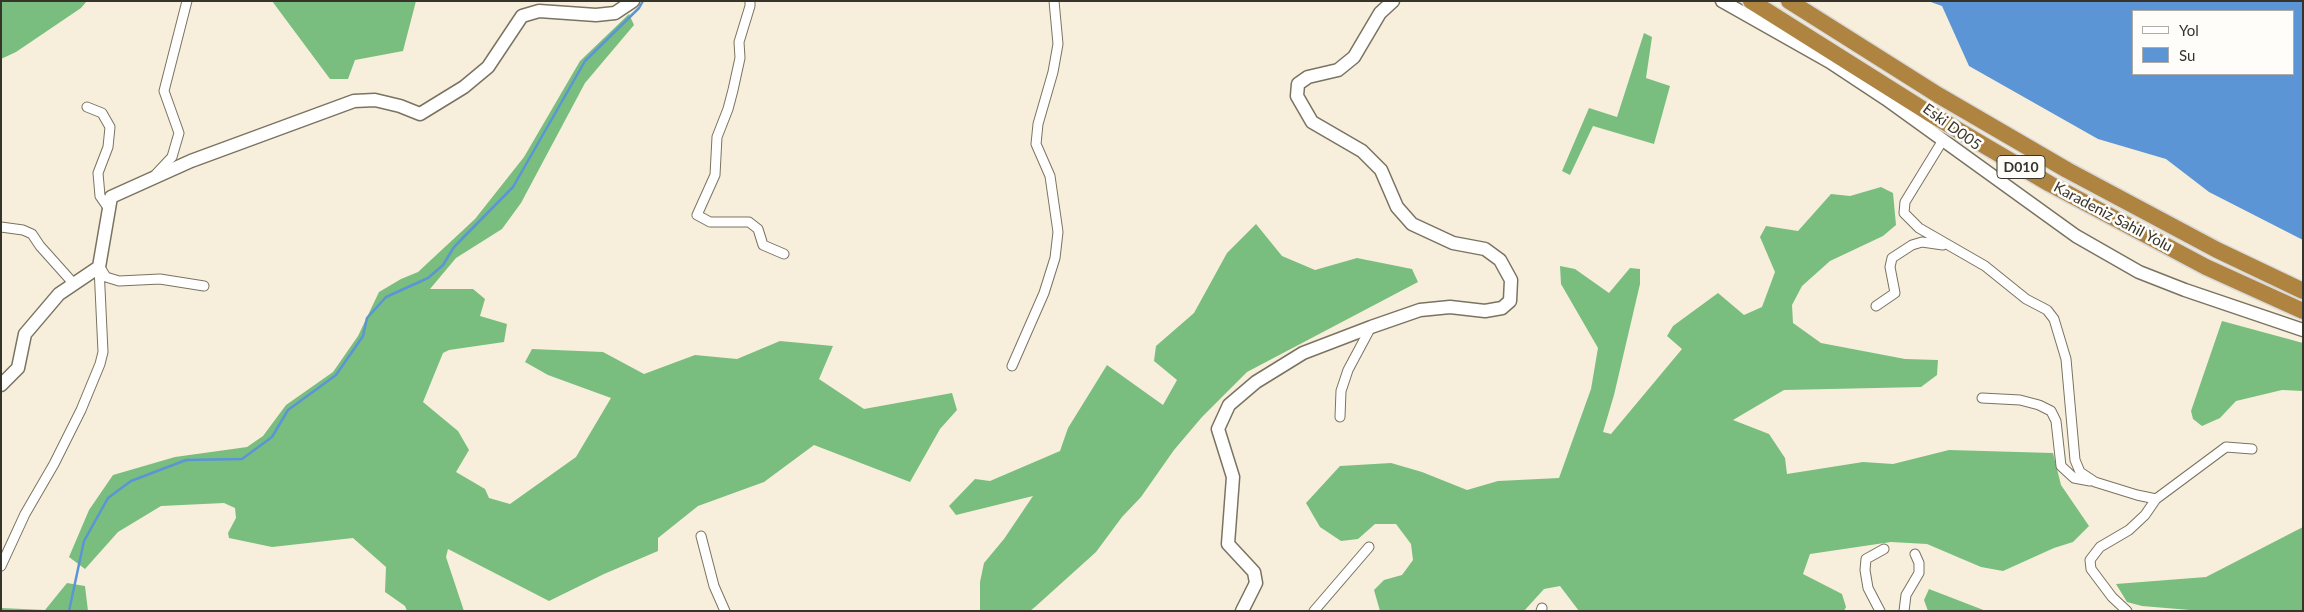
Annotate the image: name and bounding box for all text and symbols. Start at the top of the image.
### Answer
legend [2132,10,2294,75]
text: Yol [2179,21,2199,39]
text: Su [2179,46,2195,64]
street label: Eski D005 [1919,100,1985,154]
road number: D010 [1997,156,2045,178]
street label: Karadeniz Sahil Yolu [2050,178,2176,256]

